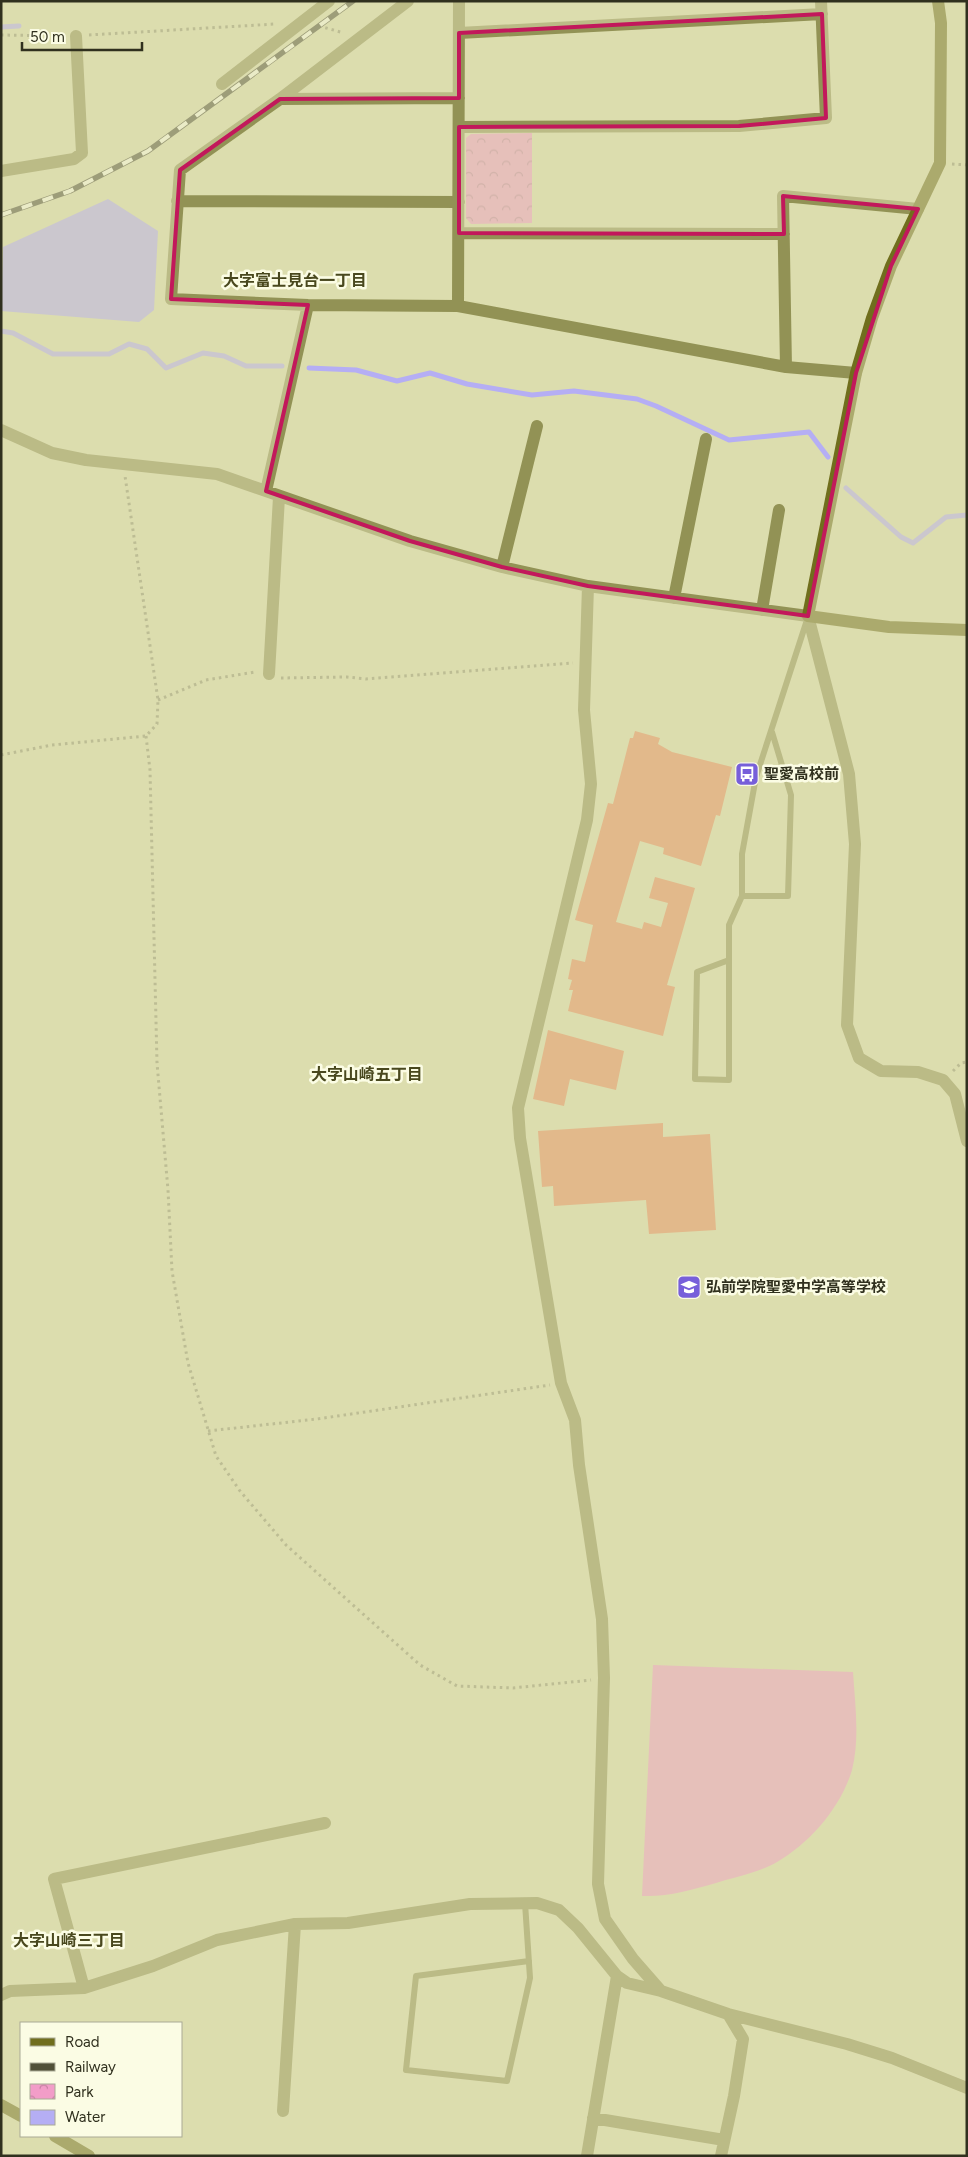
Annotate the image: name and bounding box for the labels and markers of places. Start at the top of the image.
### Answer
bus stop icon: 聖愛高校前 [734,761,760,787]
place label: 聖愛高校前 [764,765,839,783]
school or university icon: 弘前学院聖愛中学高等学校 [676,1274,702,1300]
place label: 弘前学院聖愛中学高等学校 [706,1278,886,1296]

